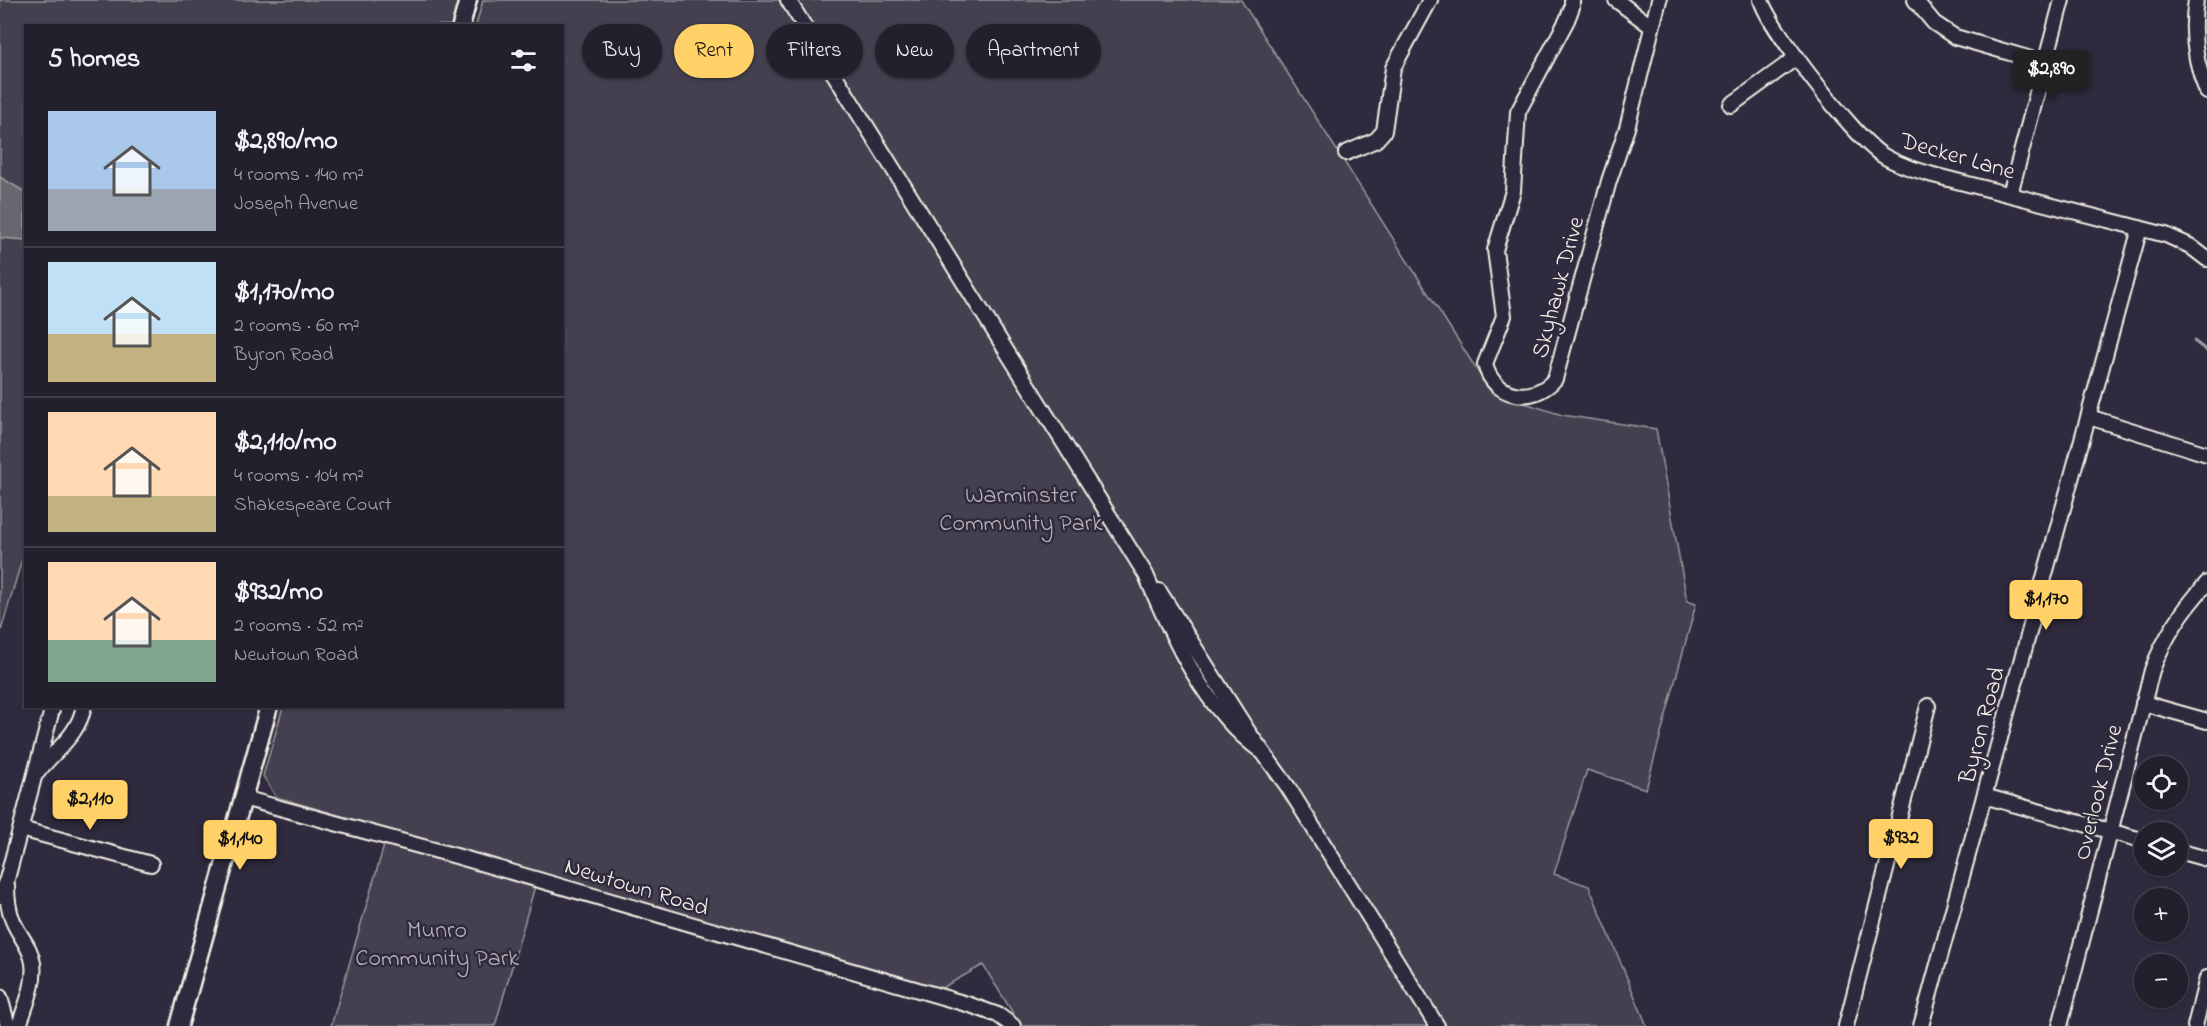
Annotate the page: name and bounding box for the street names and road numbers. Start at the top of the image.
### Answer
street label: Decker Lane [1895,124,2019,191]
street label: Skyhawk Drive [1524,213,1596,363]
street label: Byron Road [1951,663,2017,789]
street label: Overlook Drive [2066,721,2133,864]
street label: Newtown Road [560,850,713,927]

